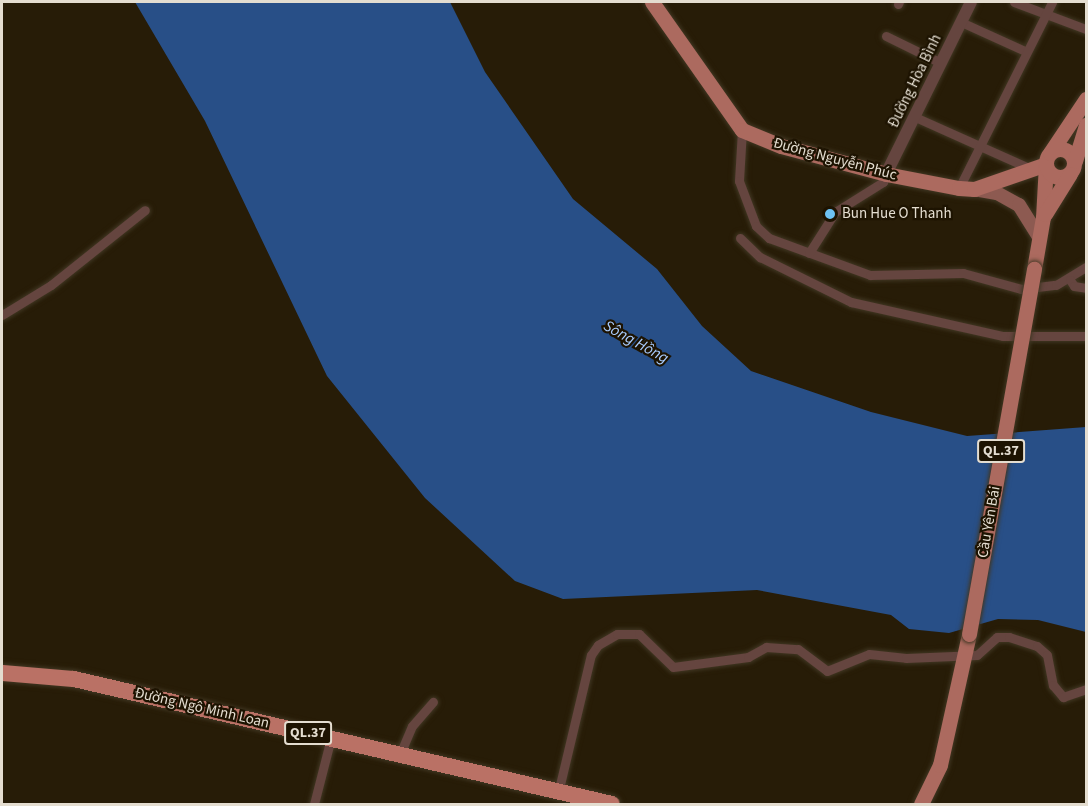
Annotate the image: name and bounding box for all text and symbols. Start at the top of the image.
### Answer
street label: Đường Hòa Bình [885,31,945,131]
street label: Đường Nguyễn Phúc [771,134,899,184]
place label: Bun Hue O Thanh [842,205,952,223]
marker: Bun Hue O Thanh [823,207,837,221]
water label: Sông Hồng [600,316,672,368]
road number: QL.37 [977,440,1025,462]
street label: Cầu Yên Bái [974,485,1004,559]
street label: Đường Ngô Minh Loan [133,684,271,732]
road number: QL.37 [284,722,332,744]

